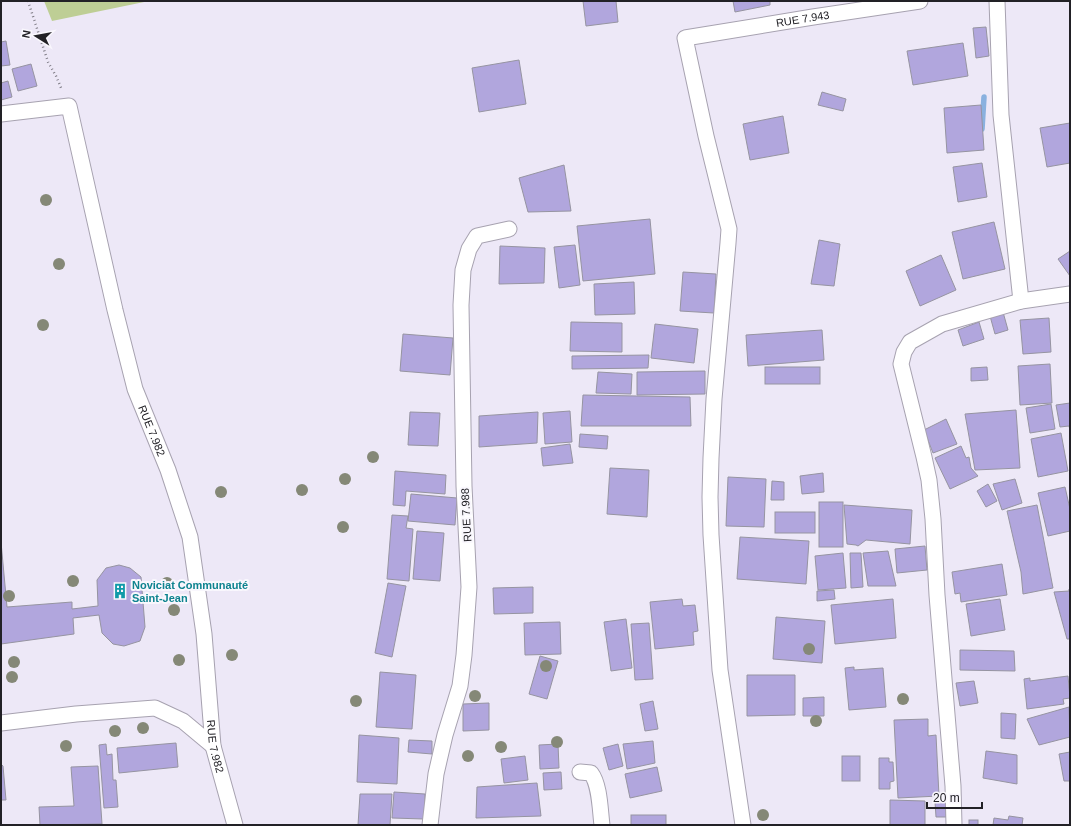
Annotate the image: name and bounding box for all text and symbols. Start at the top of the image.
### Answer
street label: RUE 7.943 [775,9,830,29]
north arrow [16,16,56,56]
text: N [20,29,33,39]
street label: RUE 7.982 [136,403,168,458]
street label: RUE 7.988 [459,488,473,542]
place label: Noviciat Communauté Saint-Jean [132,579,248,604]
building icon: Noviciat Communauté Saint-Jean [111,582,129,600]
street label: RUE 7.982 [205,719,226,774]
scale bar [927,784,982,810]
text: 20 m [933,791,960,805]

